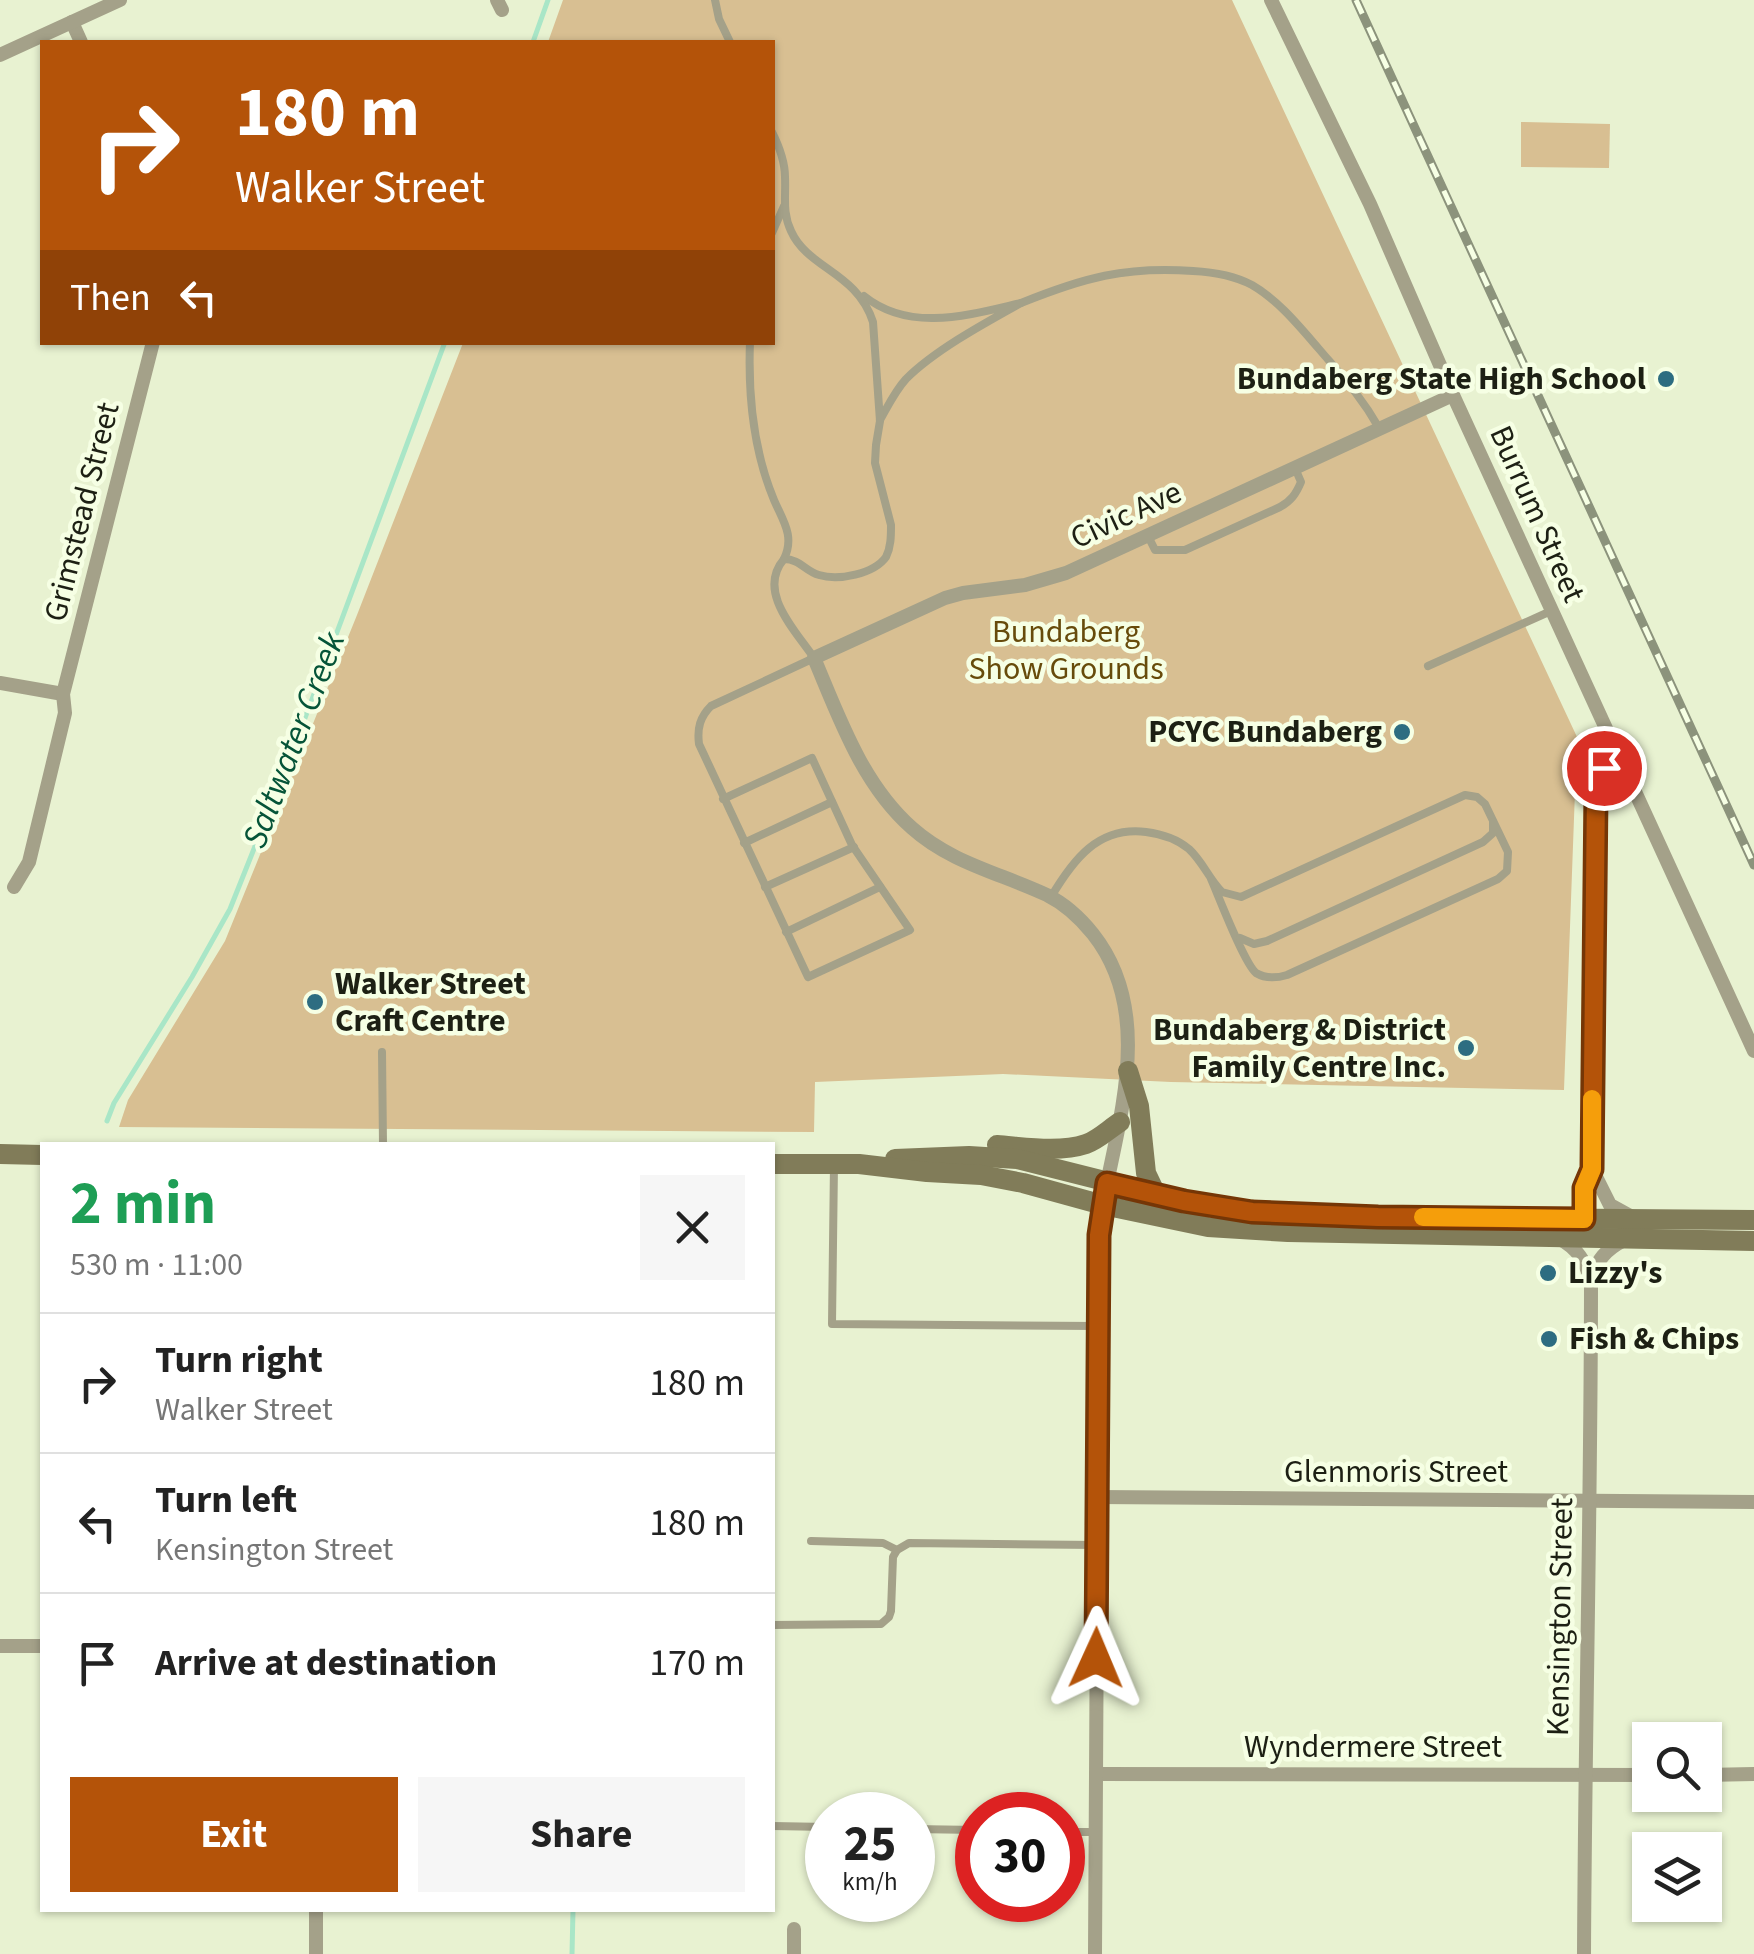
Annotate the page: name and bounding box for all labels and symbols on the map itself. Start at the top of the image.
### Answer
place label: Bundaberg State High School [1237,356,1646,402]
marker: Bundaberg State High School [1655,368,1677,390]
street label: Grimstead Street [33,397,131,626]
street label: Burrum Street [1478,418,1597,610]
street label: Civic Ave [1063,469,1189,561]
park label: Bundaberg Show Grounds [968,609,1164,692]
water label: Saltwater Creek [230,624,359,855]
place label: PCYC Bundaberg [1148,709,1382,755]
marker: PCYC Bundaberg [1391,721,1413,743]
pin [1562,726,1647,811]
place label: Walker Street Craft Centre [335,961,526,1044]
marker: Walker Street Craft Centre [304,991,326,1013]
place label: Bundaberg & District Family Centre Inc. [1153,1007,1446,1090]
marker: Bundaberg & District Family Centre Inc. [1455,1037,1477,1059]
place label: Lizzy's [1568,1250,1662,1296]
marker: Lizzy's [1537,1262,1559,1284]
place label: Fish & Chips [1569,1316,1739,1362]
marker: Fish & Chips [1538,1328,1560,1350]
street label: Glenmoris Street [1284,1449,1508,1495]
street label: Kensington Street [1535,1497,1585,1737]
position arrow [1044,1606,1148,1710]
street label: Wyndermere Street [1244,1724,1502,1770]
speed limit sign: 30 [955,1792,1085,1922]

